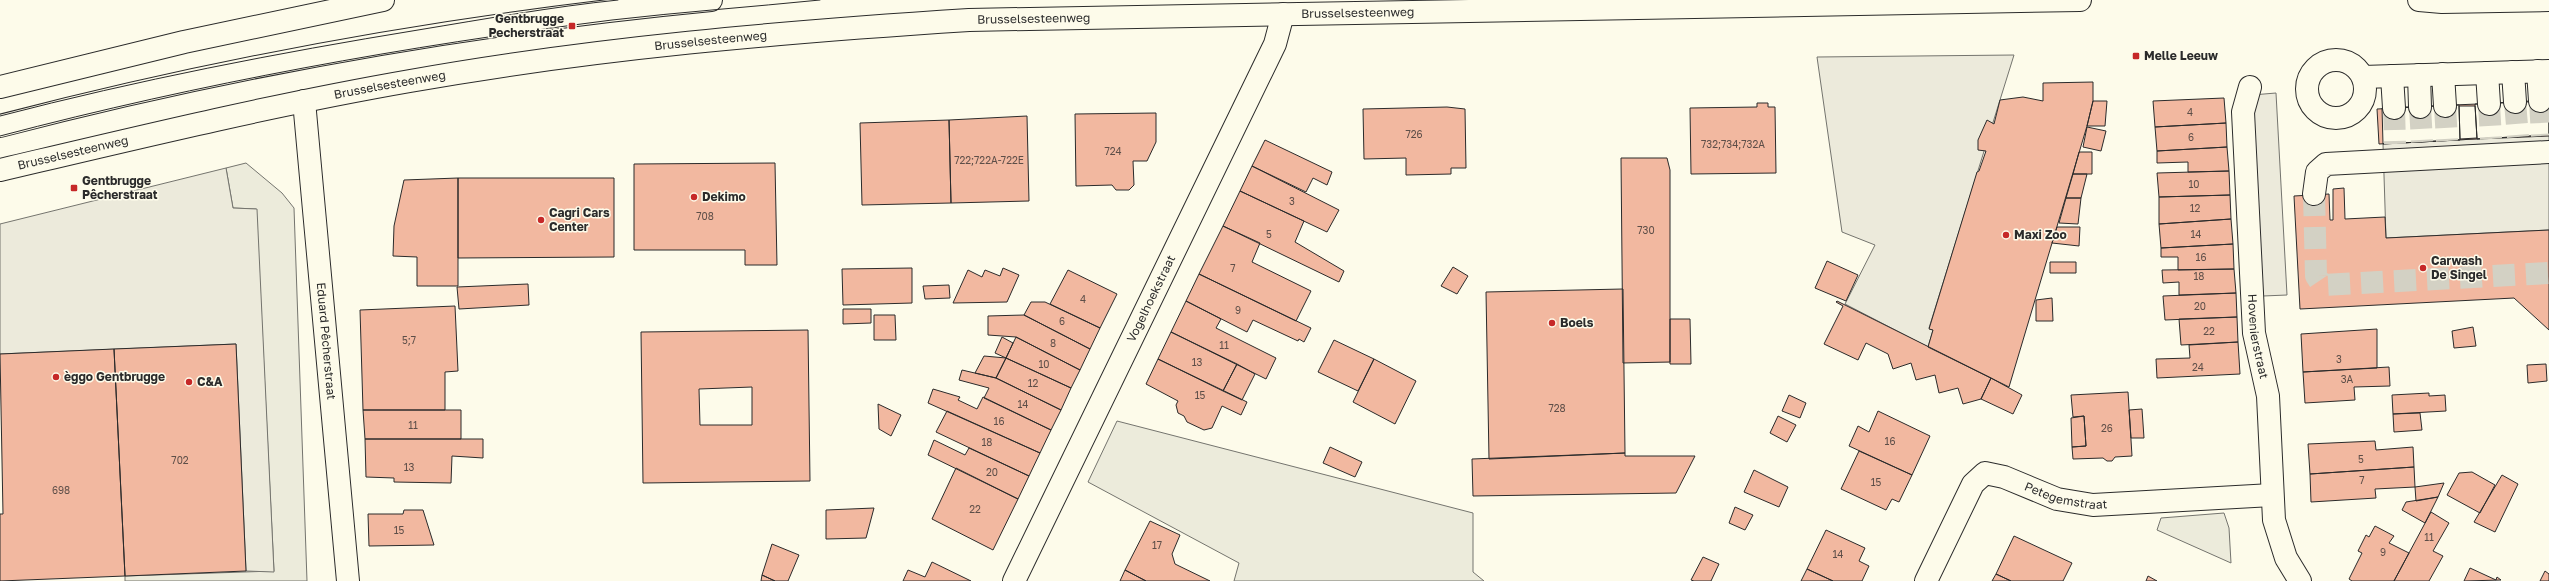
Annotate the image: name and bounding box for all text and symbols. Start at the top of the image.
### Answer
street label: Brusselsesteenweg [1301,4,1414,21]
street label: Brusselsesteenweg [977,10,1091,27]
place label: Gentbrugge Pecherstraat [488,11,564,40]
marker: Gentbrugge Pecherstraat [567,21,577,31]
street label: Brusselsesteenweg [653,27,768,53]
place label: Melle Leeuw [2144,48,2218,63]
marker: Melle Leeuw [2131,51,2141,61]
street label: Brusselsesteenweg [333,67,447,102]
house number: 4 [2187,106,2193,118]
house number: 726 [1405,128,1423,140]
house number: 6 [2188,131,2194,143]
street label: Brusselsesteenweg [16,132,130,173]
house number: 732;734;732A [1701,138,1765,150]
house number: 724 [1104,145,1122,157]
house number: 722;722A-722E [954,154,1024,166]
place label: Gentbrugge Pêcherstraat [82,173,158,202]
house number: 10 [2188,178,2200,190]
marker: Gentbrugge Pêcherstraat [69,183,79,193]
place label: Dekimo [702,189,746,204]
marker: Dekimo [689,192,699,202]
house number: 3 [1289,195,1295,207]
house number: 12 [2190,202,2201,214]
place label: Cagri Cars Center [549,205,610,234]
house number: 708 [696,210,714,222]
marker: Cagri Cars Center [536,215,546,225]
house number: 730 [1637,224,1655,236]
place label: Maxi Zoo [2014,227,2067,242]
house number: 5 [1266,228,1272,240]
house number: 14 [2191,228,2201,240]
marker: Maxi Zoo [2001,230,2011,240]
house number: 16 [2196,251,2206,263]
street label: Vogelhoekstraat [1123,252,1178,344]
place label: Carwash De Singel [2431,253,2487,282]
house number: 7 [1230,262,1236,274]
marker: Carwash De Singel [2418,263,2428,273]
house number: 18 [2194,270,2204,282]
street label: Eduard Pêcherstraat [314,282,339,401]
house number: 4 [1080,293,1086,305]
street label: Hovenierstraat [2245,294,2272,380]
house number: 20 [2194,300,2206,312]
house number: 9 [1235,304,1241,316]
house number: 6 [1059,315,1065,327]
place label: Boels [1560,315,1594,330]
marker: Boels [1547,318,1557,328]
house number: 22 [2203,325,2215,337]
house number: 5;7 [402,334,416,346]
house number: 8 [1050,337,1056,349]
house number: 11 [1219,339,1229,351]
house number: 3 [2336,353,2342,365]
house number: 13 [1192,356,1202,368]
house number: 10 [1038,358,1050,370]
house number: 24 [2192,361,2204,373]
place label: èggo Gentbrugge [64,369,165,384]
marker: èggo Gentbrugge [51,372,61,382]
house number: 3A [2341,373,2354,385]
place label: C&A [197,374,223,389]
marker: C&A [184,377,194,387]
house number: 12 [1028,377,1039,389]
house number: 15 [1195,389,1206,401]
house number: 14 [1018,398,1028,410]
house number: 728 [1548,402,1566,414]
house number: 16 [994,415,1004,427]
house number: 11 [408,419,418,431]
house number: 26 [2101,422,2113,434]
house number: 16 [1885,435,1895,447]
house number: 18 [982,436,992,448]
house number: 5 [2358,453,2364,465]
house number: 702 [171,454,189,466]
house number: 13 [404,461,414,473]
house number: 20 [986,466,998,478]
house number: 7 [2359,474,2365,486]
house number: 15 [1871,476,1882,488]
street label: Petegemstraat [2022,478,2108,512]
house number: 698 [52,484,70,496]
house number: 22 [969,503,981,515]
house number: 15 [394,524,405,536]
house number: 11 [2424,531,2434,543]
house number: 17 [1152,539,1162,551]
house number: 9 [2380,546,2386,558]
house number: 14 [1833,548,1843,560]

